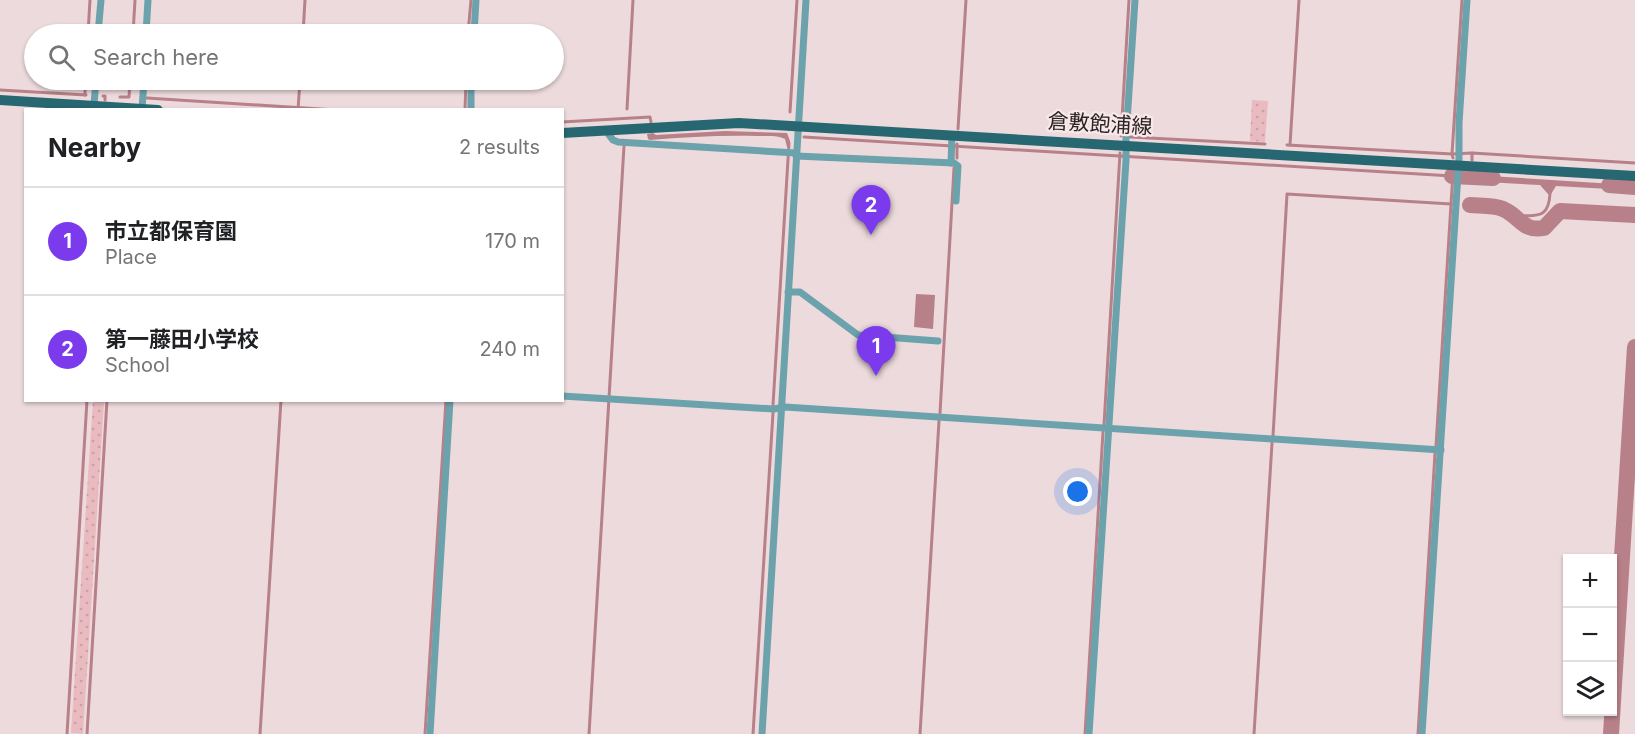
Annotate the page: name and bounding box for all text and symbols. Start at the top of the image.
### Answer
search box [24,24,564,90]
icon: search [45,41,78,74]
text: Search here [93,44,219,70]
street label: 倉敷飽浦線 [1047,108,1153,139]
text: Nearby [48,132,141,163]
text: 2 results [459,135,540,159]
pin: 2 [852,186,890,235]
text: 市立都保育園 [105,218,237,244]
text: 1 [63,229,72,253]
text: 170 m [485,229,540,253]
text: Place [105,245,157,269]
text: 第一藤田小学校 [105,326,259,352]
pin: 1 [856,326,896,376]
text: 2 [61,337,74,361]
text: 240 m [479,337,540,361]
text: School [105,353,170,377]
your location [1063,477,1092,506]
map controls [1563,554,1617,716]
button: + [1563,554,1617,608]
button: − [1563,608,1617,662]
button: layers [1563,662,1617,716]

